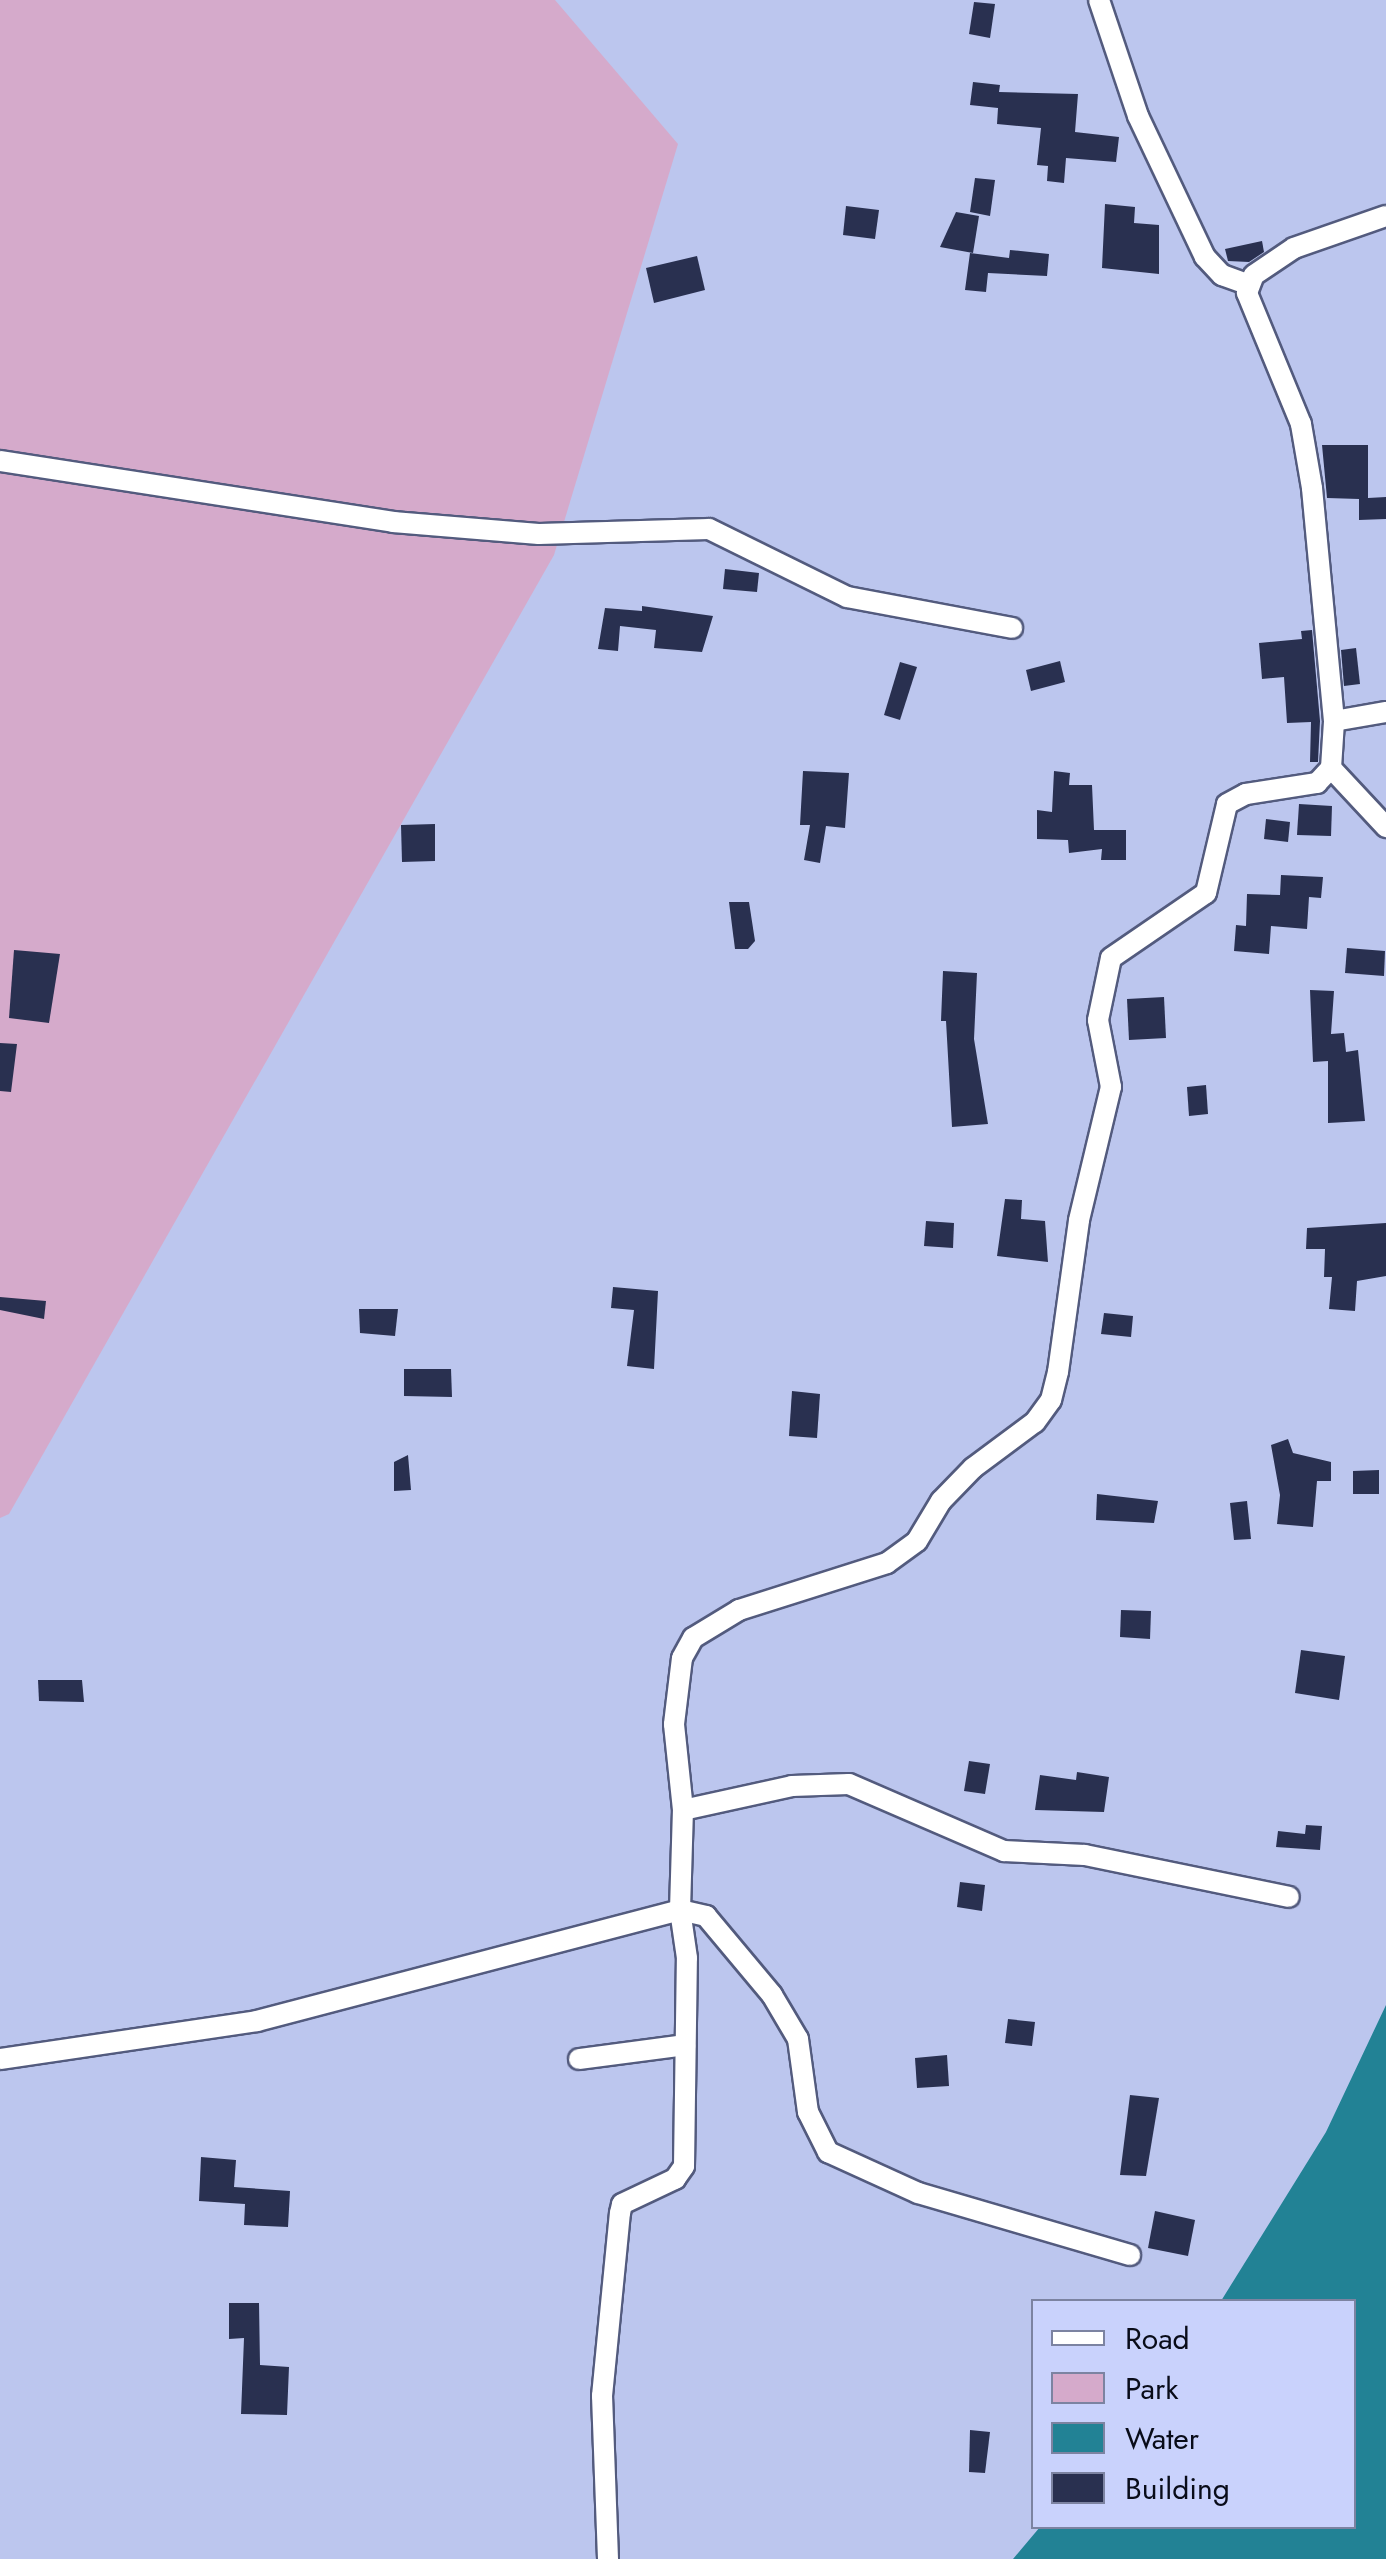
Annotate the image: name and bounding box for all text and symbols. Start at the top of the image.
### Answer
legend [1031,2299,1356,2529]
text: Road [1125,2317,1190,2360]
text: Park [1125,2367,1178,2410]
text: Water [1125,2417,1199,2460]
text: Building [1125,2467,1230,2510]

